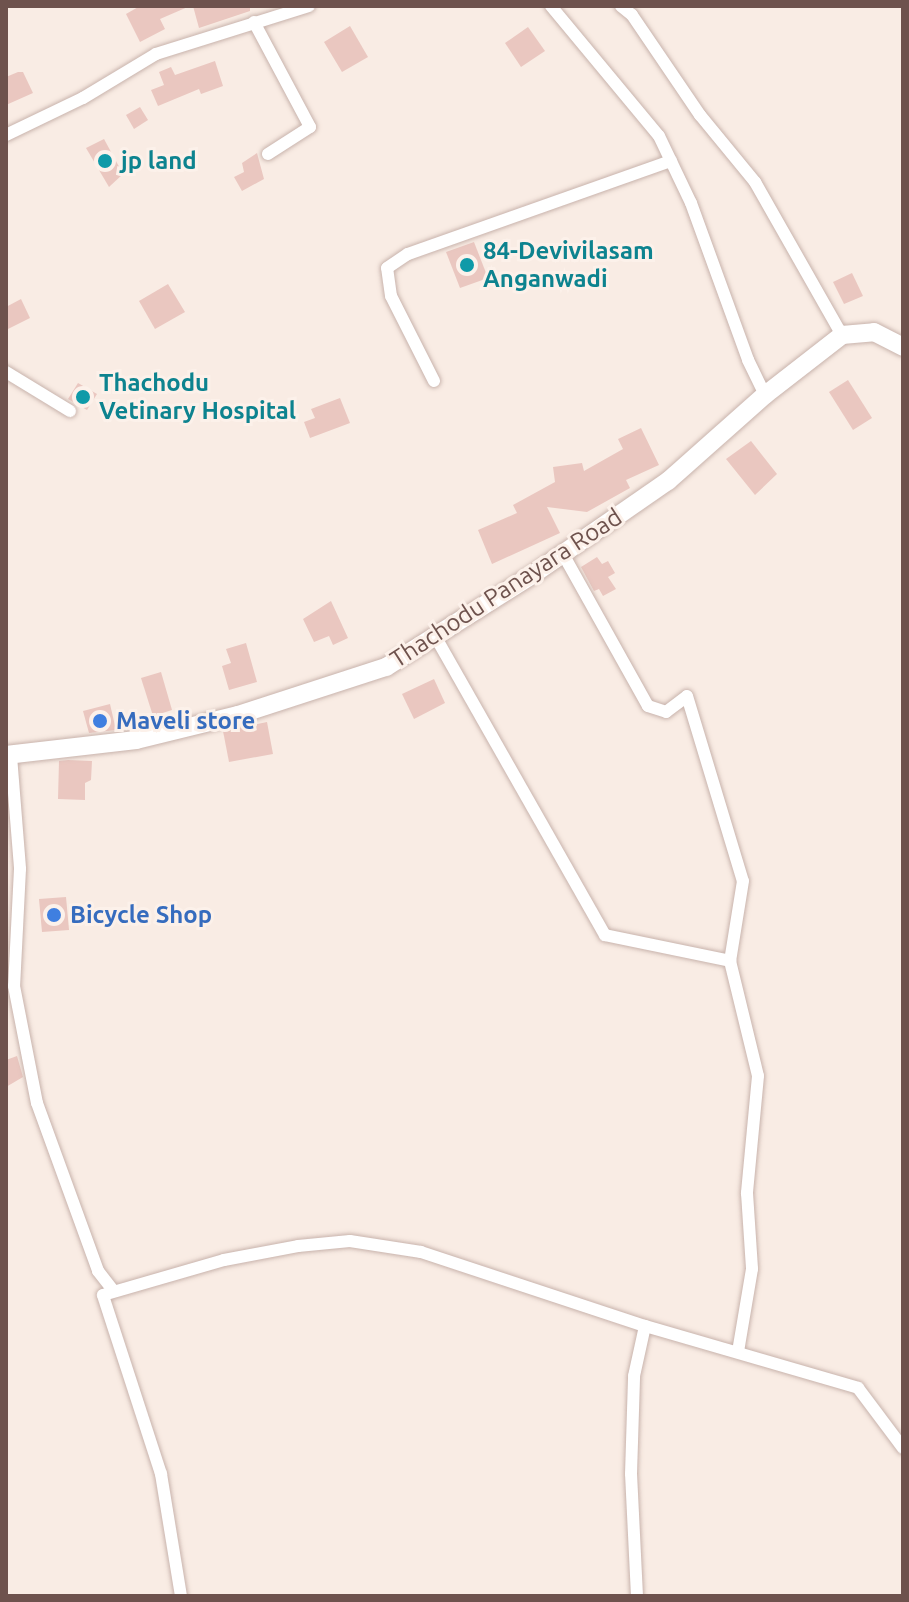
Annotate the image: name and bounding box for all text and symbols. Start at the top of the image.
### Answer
place label: jp land [121,147,197,175]
marker: jp land [96,152,114,170]
place label: 84-Devivilasam Anganwadi [483,237,654,293]
marker: 84-Devivilasam Anganwadi [458,256,476,274]
place label: Thachodu Vetinary Hospital [99,369,296,425]
marker: Thachodu Vetinary Hospital [74,388,92,406]
street label: Thachodu Panayara Road [385,502,627,674]
place label: Maveli store [116,707,255,735]
marker: Maveli store [91,712,109,730]
place label: Bicycle Shop [70,901,212,929]
marker: Bicycle Shop [45,906,63,924]

